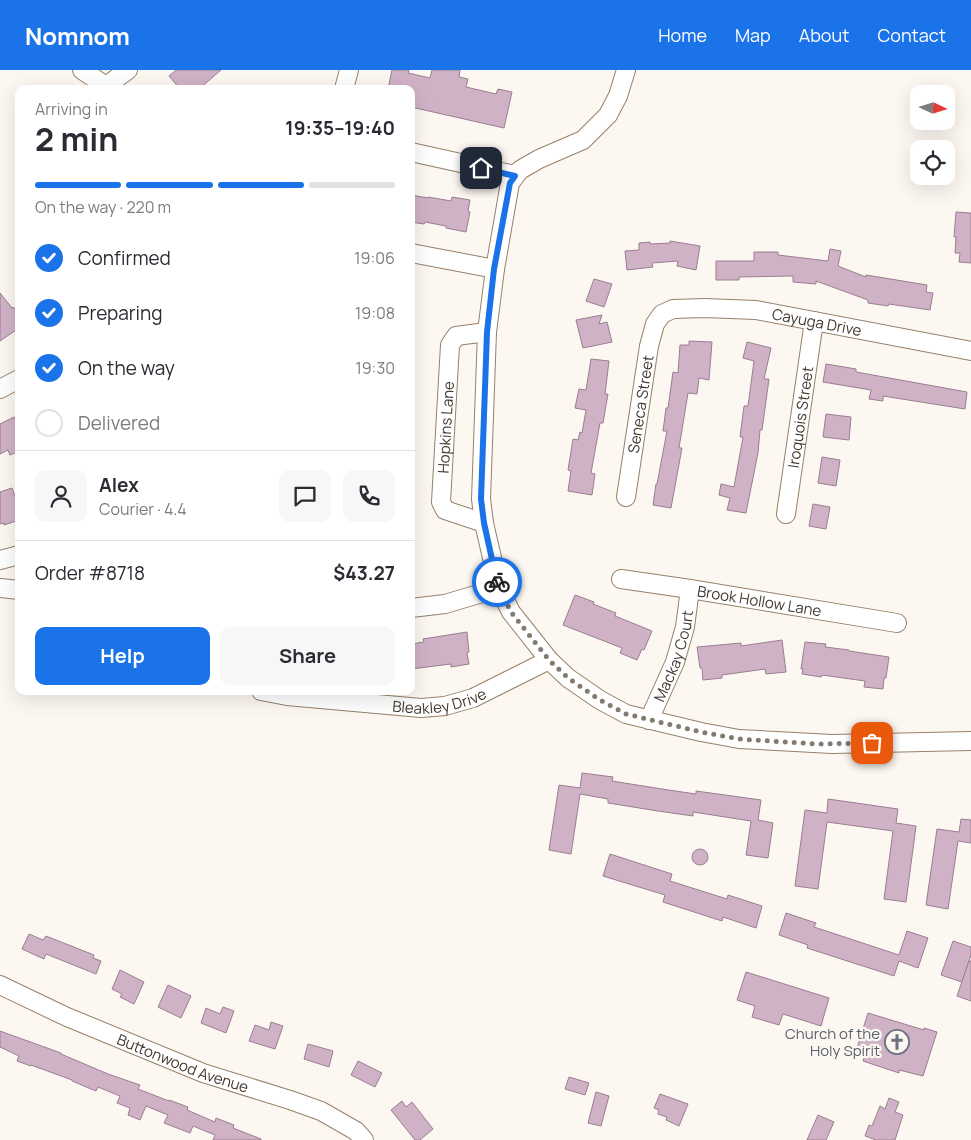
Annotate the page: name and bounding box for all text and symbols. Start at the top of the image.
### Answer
text: Nomnom [25,19,130,52]
text: Home [658,23,707,47]
text: Map [735,23,771,47]
text: About [799,23,849,47]
text: Contact [877,23,946,47]
north arrow [910,85,955,130]
map controls [910,85,955,185]
text: Arriving in [35,98,108,120]
text: 19:35–19:40 [285,115,395,141]
text: 2 min [35,117,118,161]
button: locate [910,140,955,185]
pin [460,147,502,189]
icon: home [467,154,495,182]
text: On the way · 220 m [35,196,171,218]
icon: check [35,244,63,272]
text: Confirmed [78,245,171,271]
text: 19:06 [354,247,395,269]
icon: check [35,299,63,327]
text: Preparing [78,300,163,326]
text: 19:08 [355,302,395,324]
street label: Cayuga Drive [770,303,864,340]
street label: Seneca Street [622,353,658,455]
icon: check [35,354,63,382]
text: On the way [78,355,175,381]
text: 19:30 [355,357,395,379]
street label: Iroquois Street [782,365,818,469]
street label: Hopkins Lane [432,380,458,474]
text: Delivered [78,410,160,436]
button: person [35,470,87,522]
button: chat [279,470,331,522]
button: phone [343,470,395,522]
text: Alex [99,472,139,498]
text: Courier · 4.4 [99,498,187,520]
courier [472,557,522,607]
text: Order #8718 [35,560,145,586]
text: $43.27 [333,560,395,586]
icon: bike [483,568,511,596]
street label: Brook Hollow Lane [696,580,823,621]
street label: Mackay Court [648,609,698,705]
button: Help [35,627,210,685]
button: Share [220,627,395,685]
street label: Bleakley Drive [392,682,490,719]
pin [851,722,893,764]
icon: bag [858,729,886,757]
place label: Church of the Holy Spirit [785,1023,880,1061]
street label: Buttonwood Avenue [114,1028,252,1097]
church icon: Church of the Holy Spirit [884,1029,910,1055]

